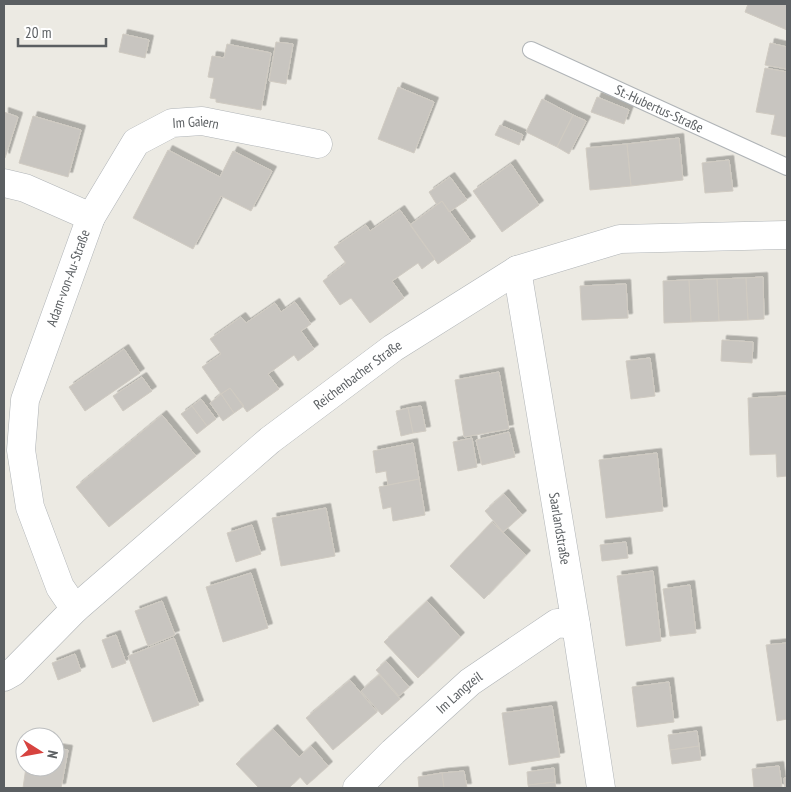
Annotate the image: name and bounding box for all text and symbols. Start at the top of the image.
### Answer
scale bar [18,15,105,47]
text: 20 m [25,23,51,42]
street label: St.-Hubertus-Straße [612,81,707,137]
street label: Im Gaiern [172,112,221,133]
street label: Adam-von-Au-Straße [42,227,94,329]
street label: Reichenbacher Straße [310,336,405,413]
street label: Saarlandstraße [545,491,575,566]
street label: Im Langzeil [432,667,486,717]
north arrow [15,727,65,777]
text: N [43,749,62,760]

